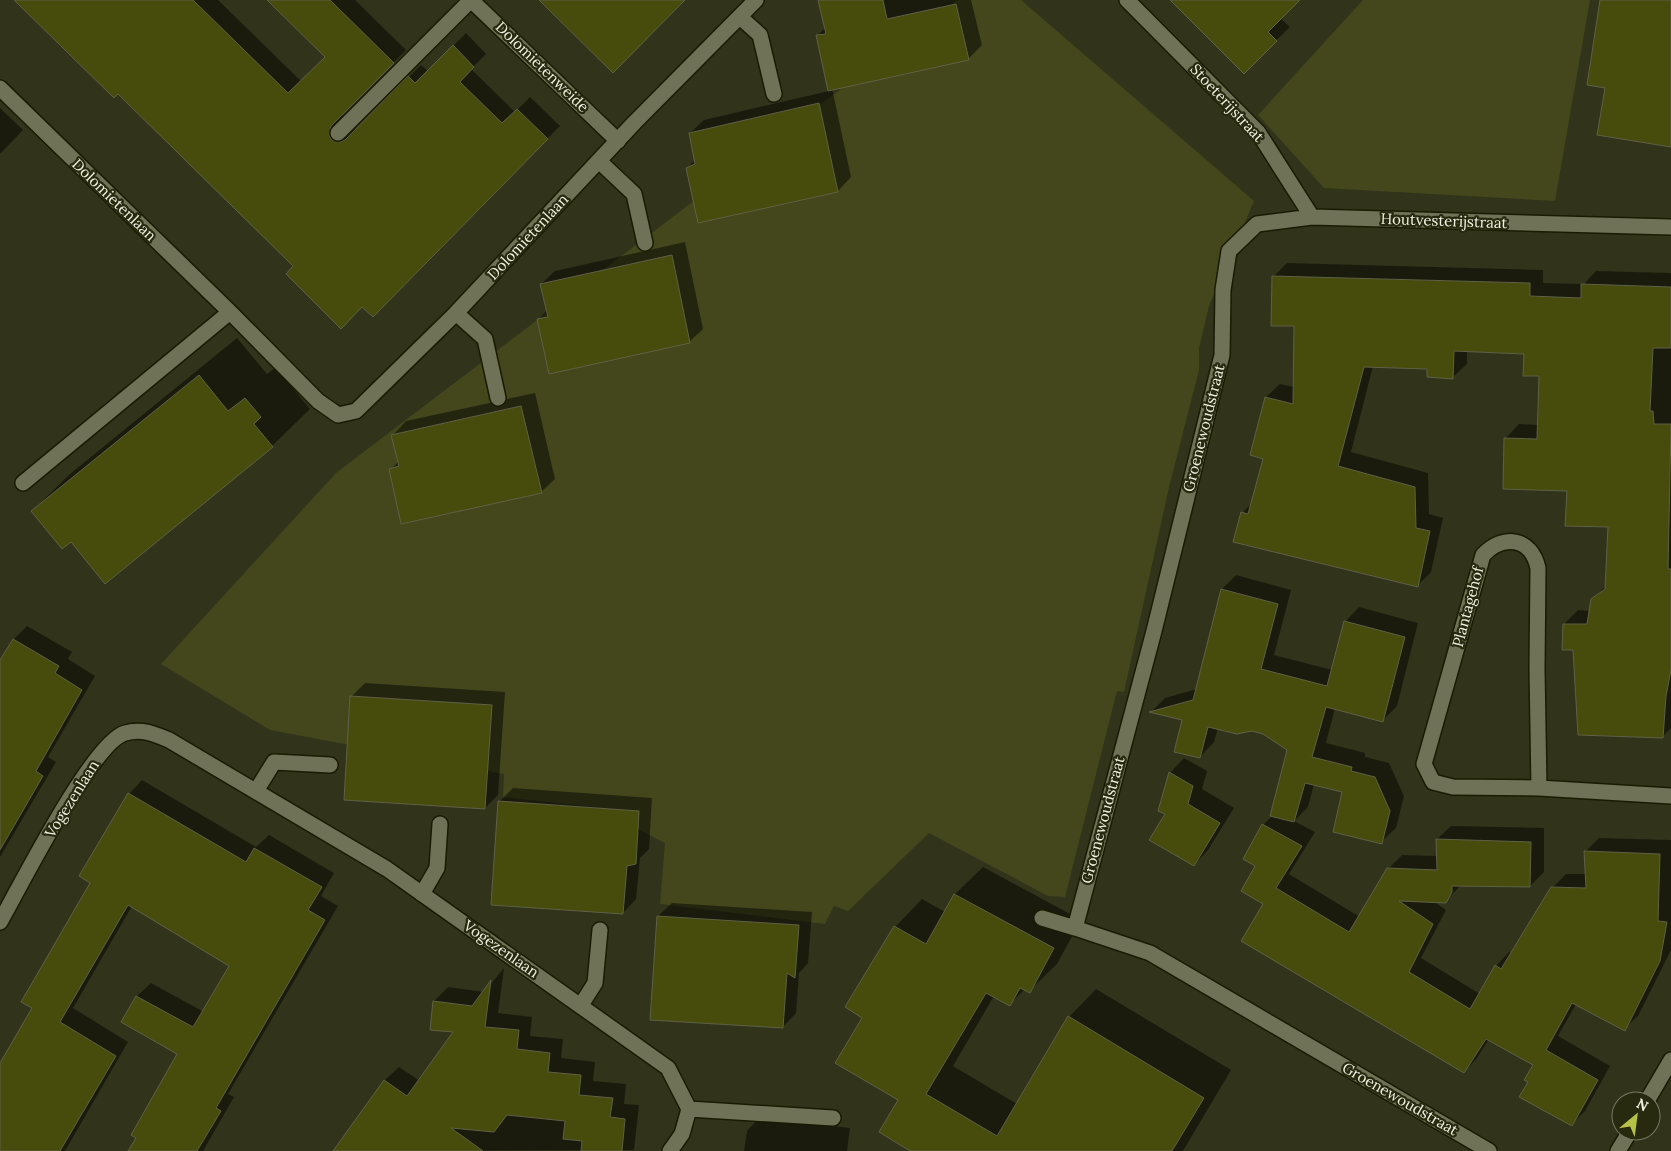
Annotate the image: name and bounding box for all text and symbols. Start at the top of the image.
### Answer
street label: Dolomietenweide [492,17,593,116]
street label: Stoeterijstraat [1186,60,1269,146]
street label: Dolomietenlaan [68,155,161,245]
street label: Dolomietenlaan [483,190,572,283]
street label: Houtvesterijstraat [1380,209,1508,232]
street label: Groenewoudstraat [1178,362,1229,494]
street label: Plantagehof [1448,564,1488,649]
street label: Groenewoudstraat [1076,754,1129,885]
street label: Vogezenlaan [40,756,103,842]
street label: Vogezenlaan [459,915,543,982]
street label: Groenewoudstraat [1339,1058,1462,1140]
north arrow [1611,1091,1661,1141]
text: N [1633,1094,1652,1115]

